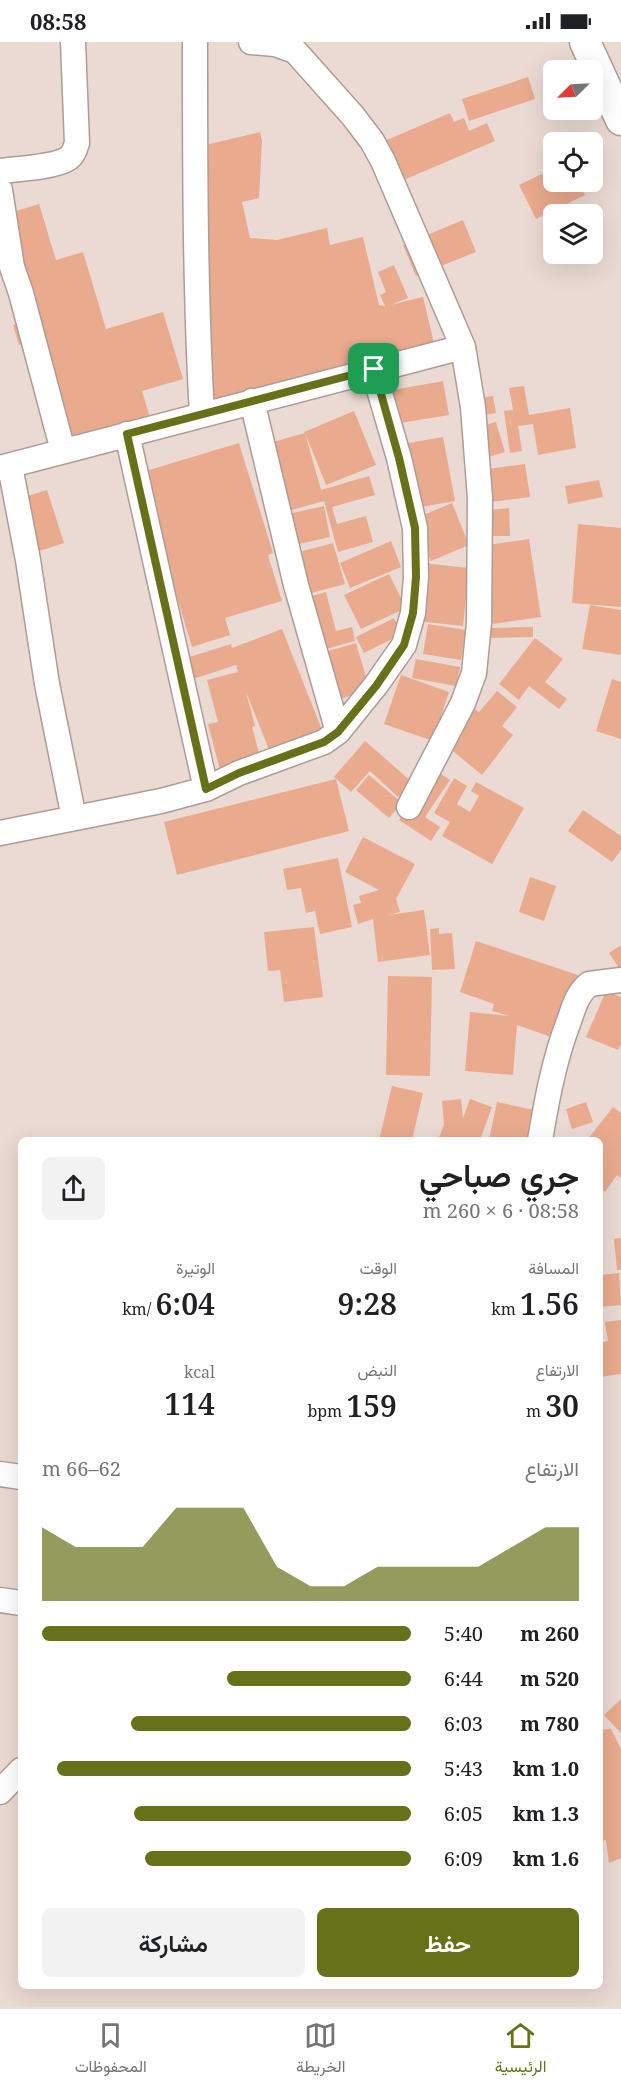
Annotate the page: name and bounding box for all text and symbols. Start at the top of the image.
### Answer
text: 08:58 [30,6,86,36]
north arrow [543,60,603,120]
map controls [543,60,603,264]
button: locate [543,132,603,192]
button: layers [543,204,603,264]
pin [348,343,399,394]
icon: arrive [357,352,390,385]
text: جري صباحي [419,1152,579,1197]
button: share [42,1157,105,1220]
text: 08:58 · 6 × 260 m [423,1197,579,1224]
text: الوتيرة [176,1257,215,1279]
text: الوقت [359,1257,397,1279]
text: المسافة [528,1257,579,1279]
text: 6:04 [155,1283,215,1324]
text: 9:28 [337,1283,397,1324]
text: 1.56 [520,1283,579,1324]
text: /km [122,1298,155,1320]
text: km [491,1298,520,1320]
text: النبض [357,1359,397,1381]
text: الارتفاع [536,1359,579,1381]
text: kcal [184,1361,215,1383]
text: 114 [164,1383,215,1424]
text: 159 [346,1385,397,1426]
text: 30 [545,1385,579,1426]
text: bpm [307,1400,346,1422]
text: m [526,1400,545,1422]
text: 62–66 m [42,1455,121,1482]
text: الارتفاع [525,1455,579,1482]
text: 5:40 [444,1620,483,1647]
text: 260 m [520,1620,579,1647]
text: 6:44 [444,1665,483,1692]
text: 520 m [520,1665,579,1692]
text: 6:03 [444,1710,483,1737]
text: 780 m [520,1710,579,1737]
text: 5:43 [444,1755,483,1782]
text: 1.0 km [513,1755,579,1782]
text: 6:05 [444,1800,483,1827]
text: 1.3 km [513,1800,579,1827]
text: 6:09 [444,1845,483,1872]
text: 1.6 km [513,1845,579,1872]
button: مشاركة [42,1908,305,1977]
button: حفظ [317,1908,579,1977]
tab: المحفوظات [75,2019,147,2081]
tab: الخريطة [296,2019,345,2081]
tab: الرئيسية [495,2019,546,2081]

